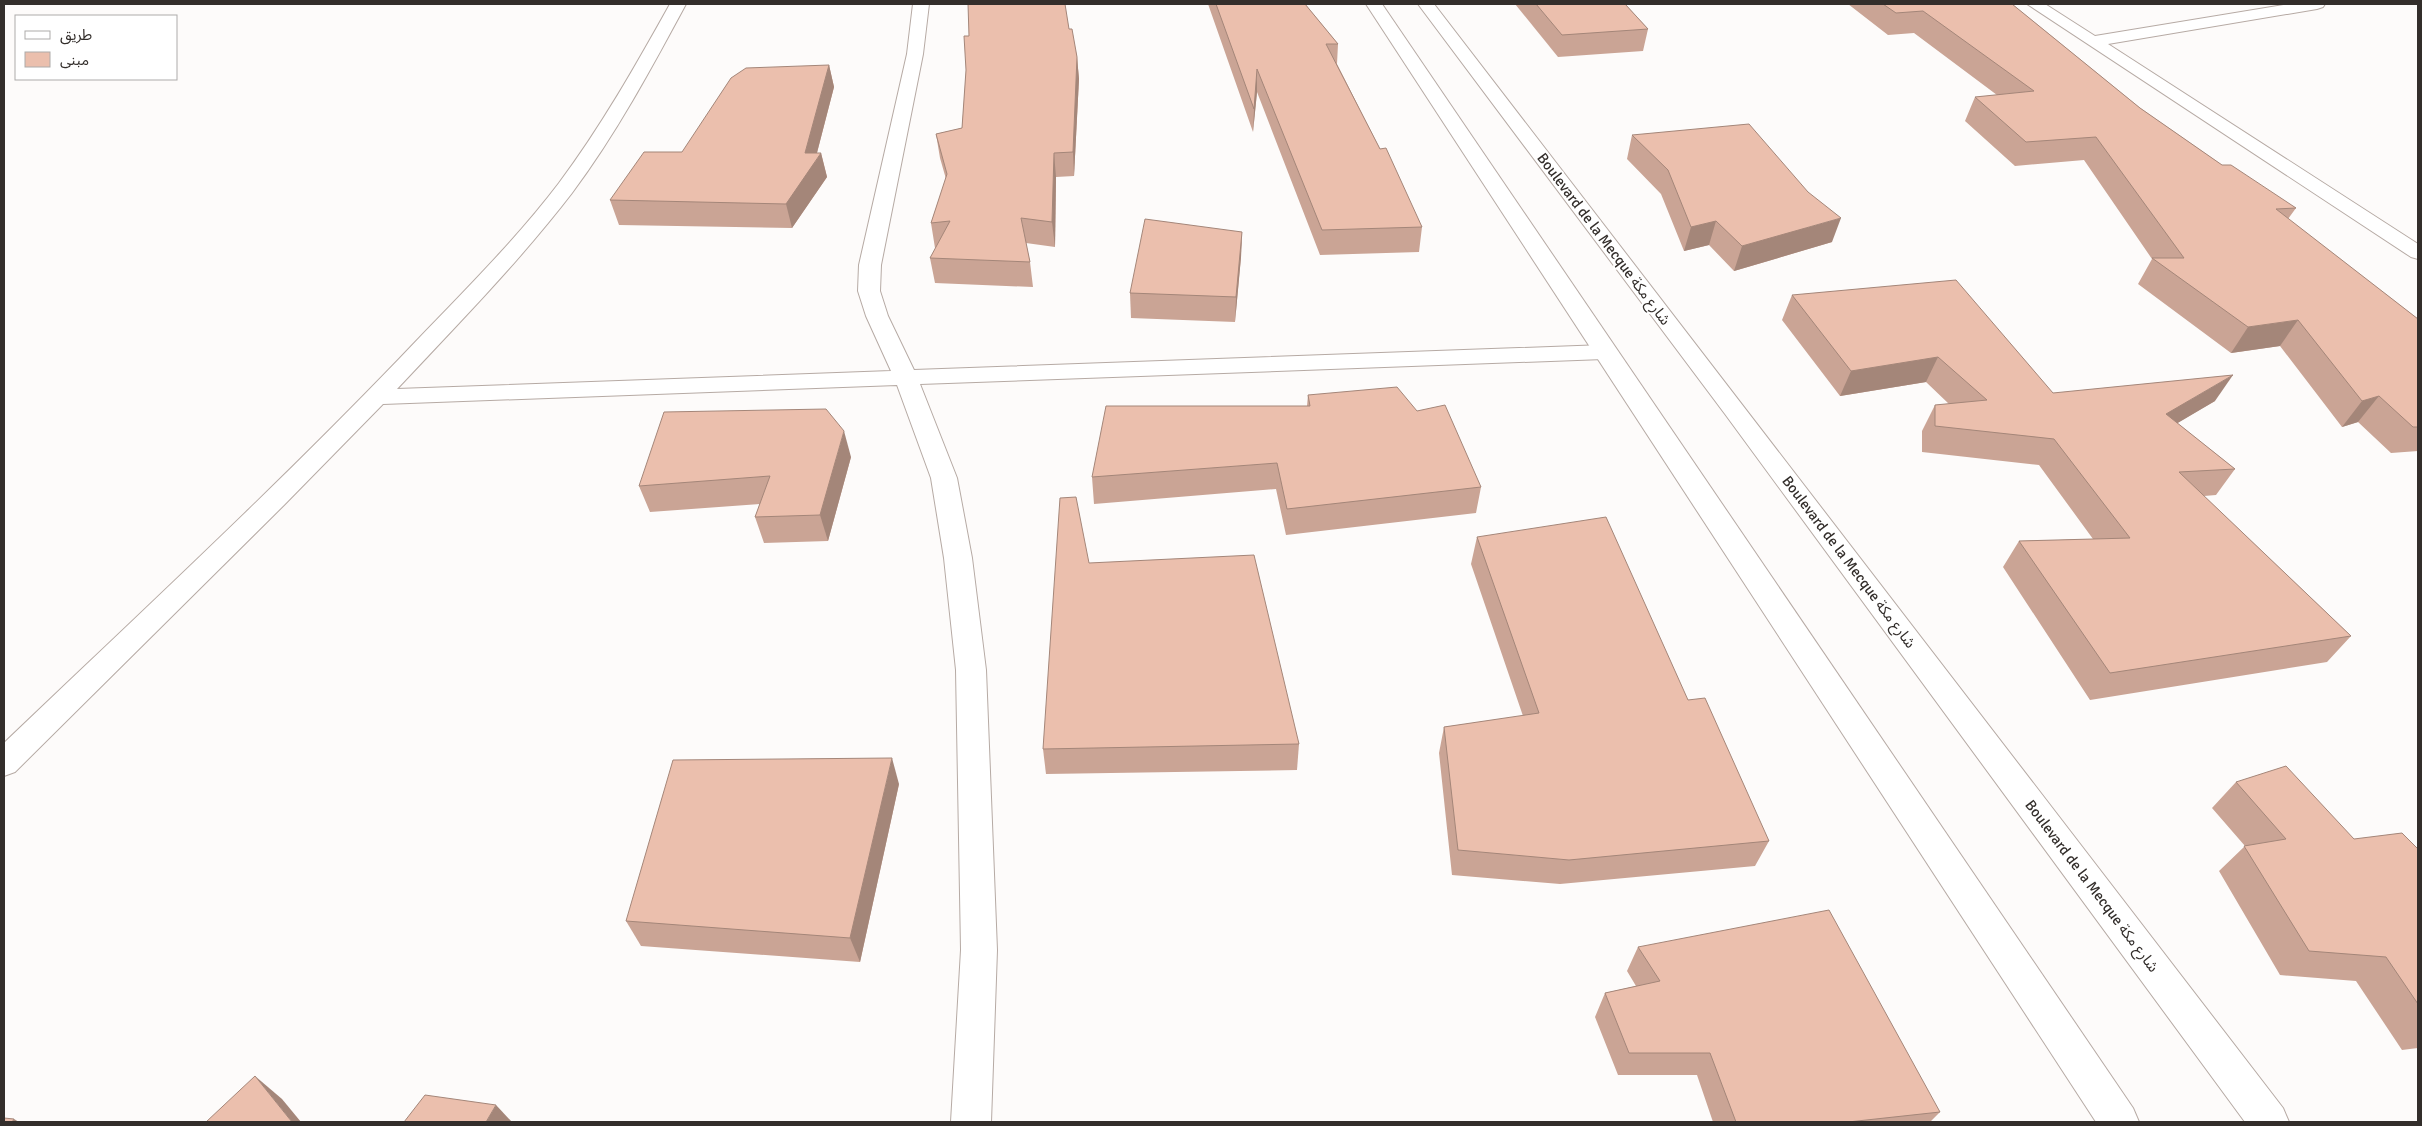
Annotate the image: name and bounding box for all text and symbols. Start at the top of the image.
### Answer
legend [15,15,178,80]
text: طريق [60,26,92,45]
text: مبنى [60,51,89,69]
street label: Boulevard de la Mecque شارع مكة [1531,149,1675,331]
street label: Boulevard de la Mecque شارع مكة [1776,472,1920,654]
street label: Boulevard de la Mecque شارع مكة [2019,796,2163,978]

